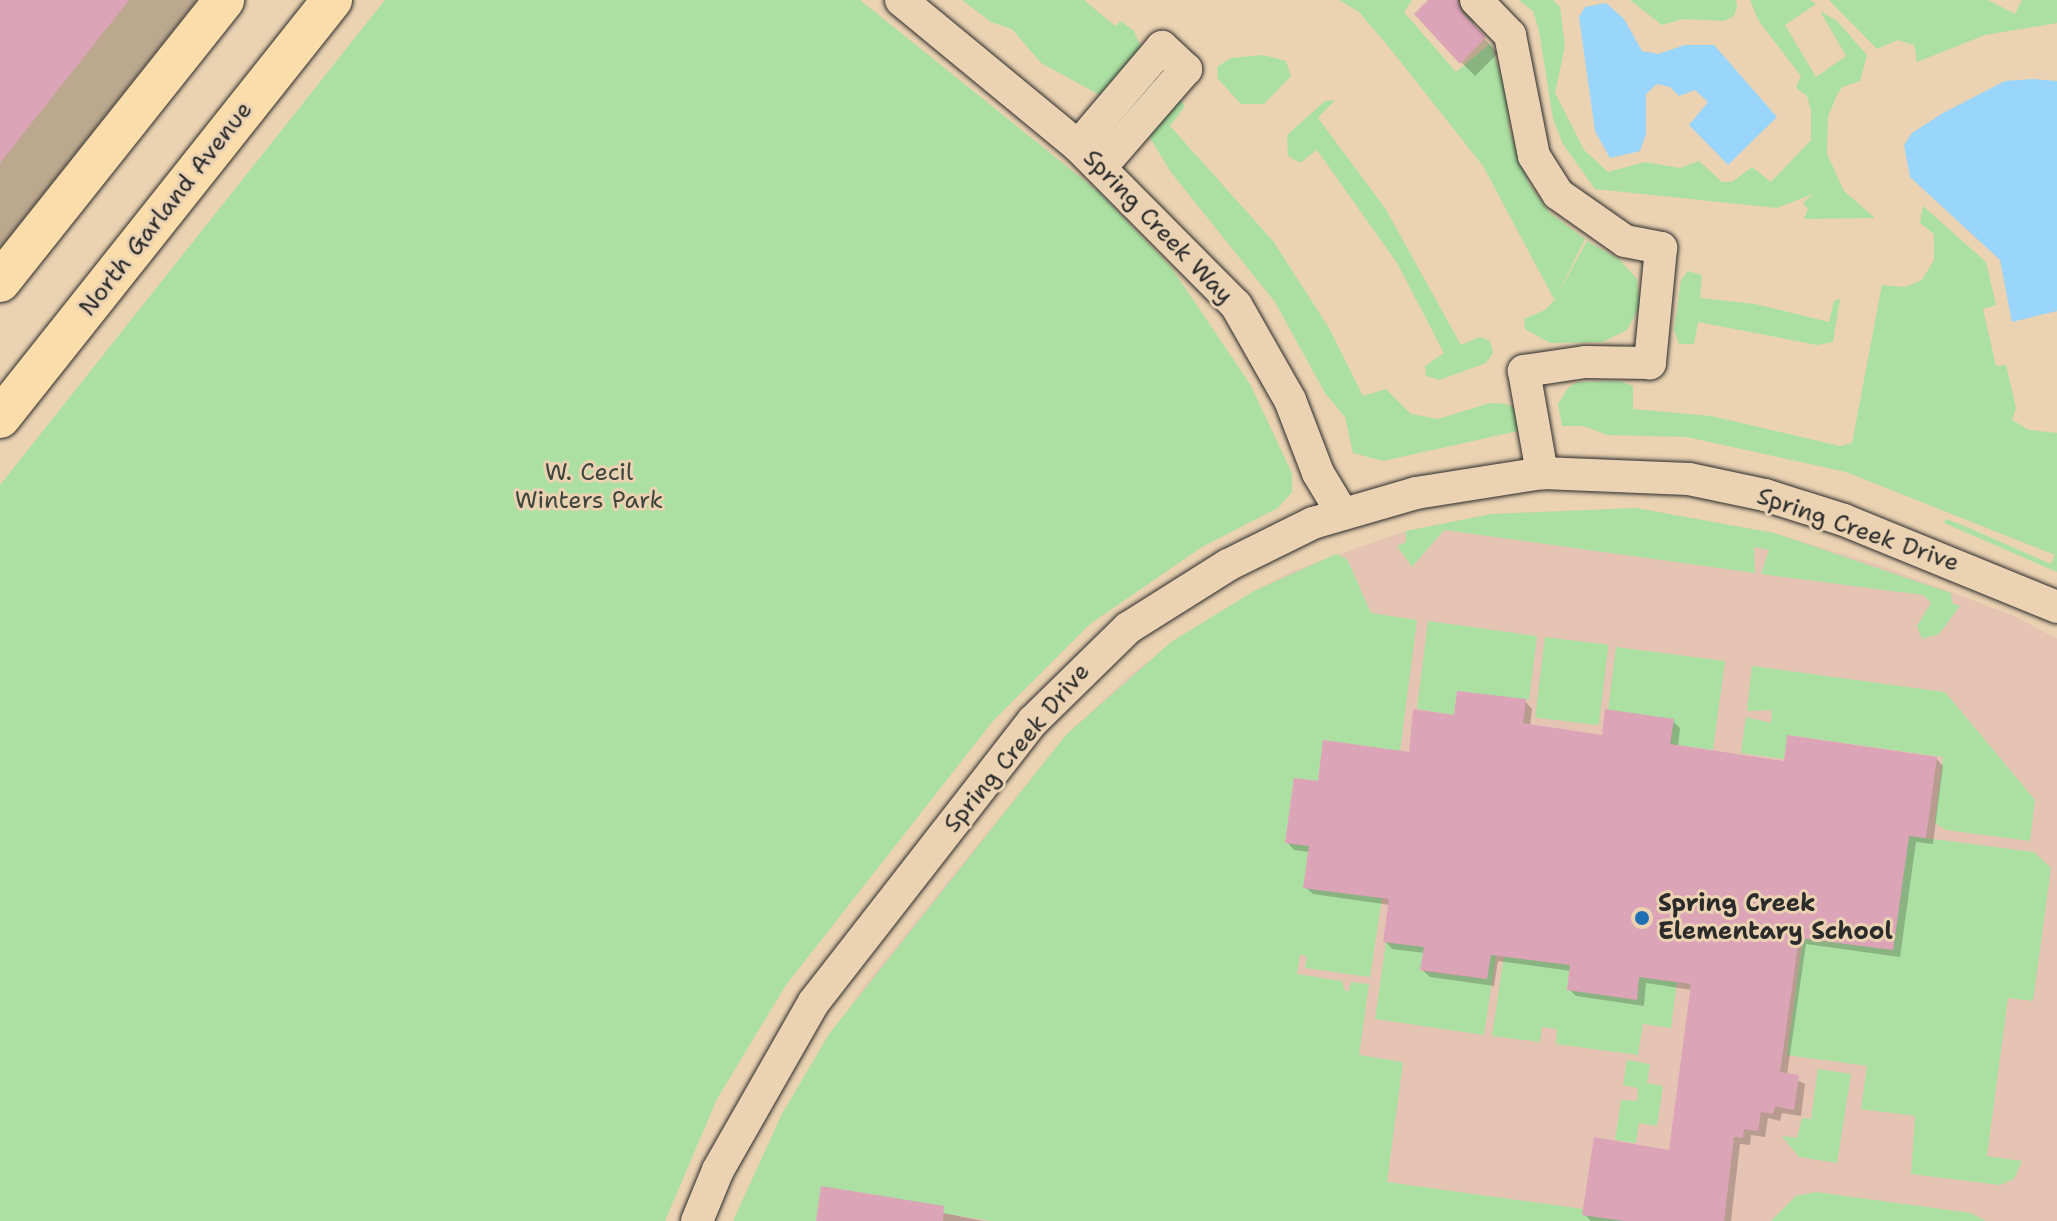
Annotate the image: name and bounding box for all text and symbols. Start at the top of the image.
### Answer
street label: North Garland Avenue [73,96,259,322]
street label: Spring Creek Way [1077,144,1239,310]
park label: W. Cecil Winters Park [515,459,663,515]
street label: Spring Creek Drive [1753,482,1963,578]
street label: Spring Creek Drive [938,658,1096,838]
place label: Spring Creek Elementary School [1658,890,1893,946]
marker: Spring Creek Elementary School [1633,909,1651,927]

